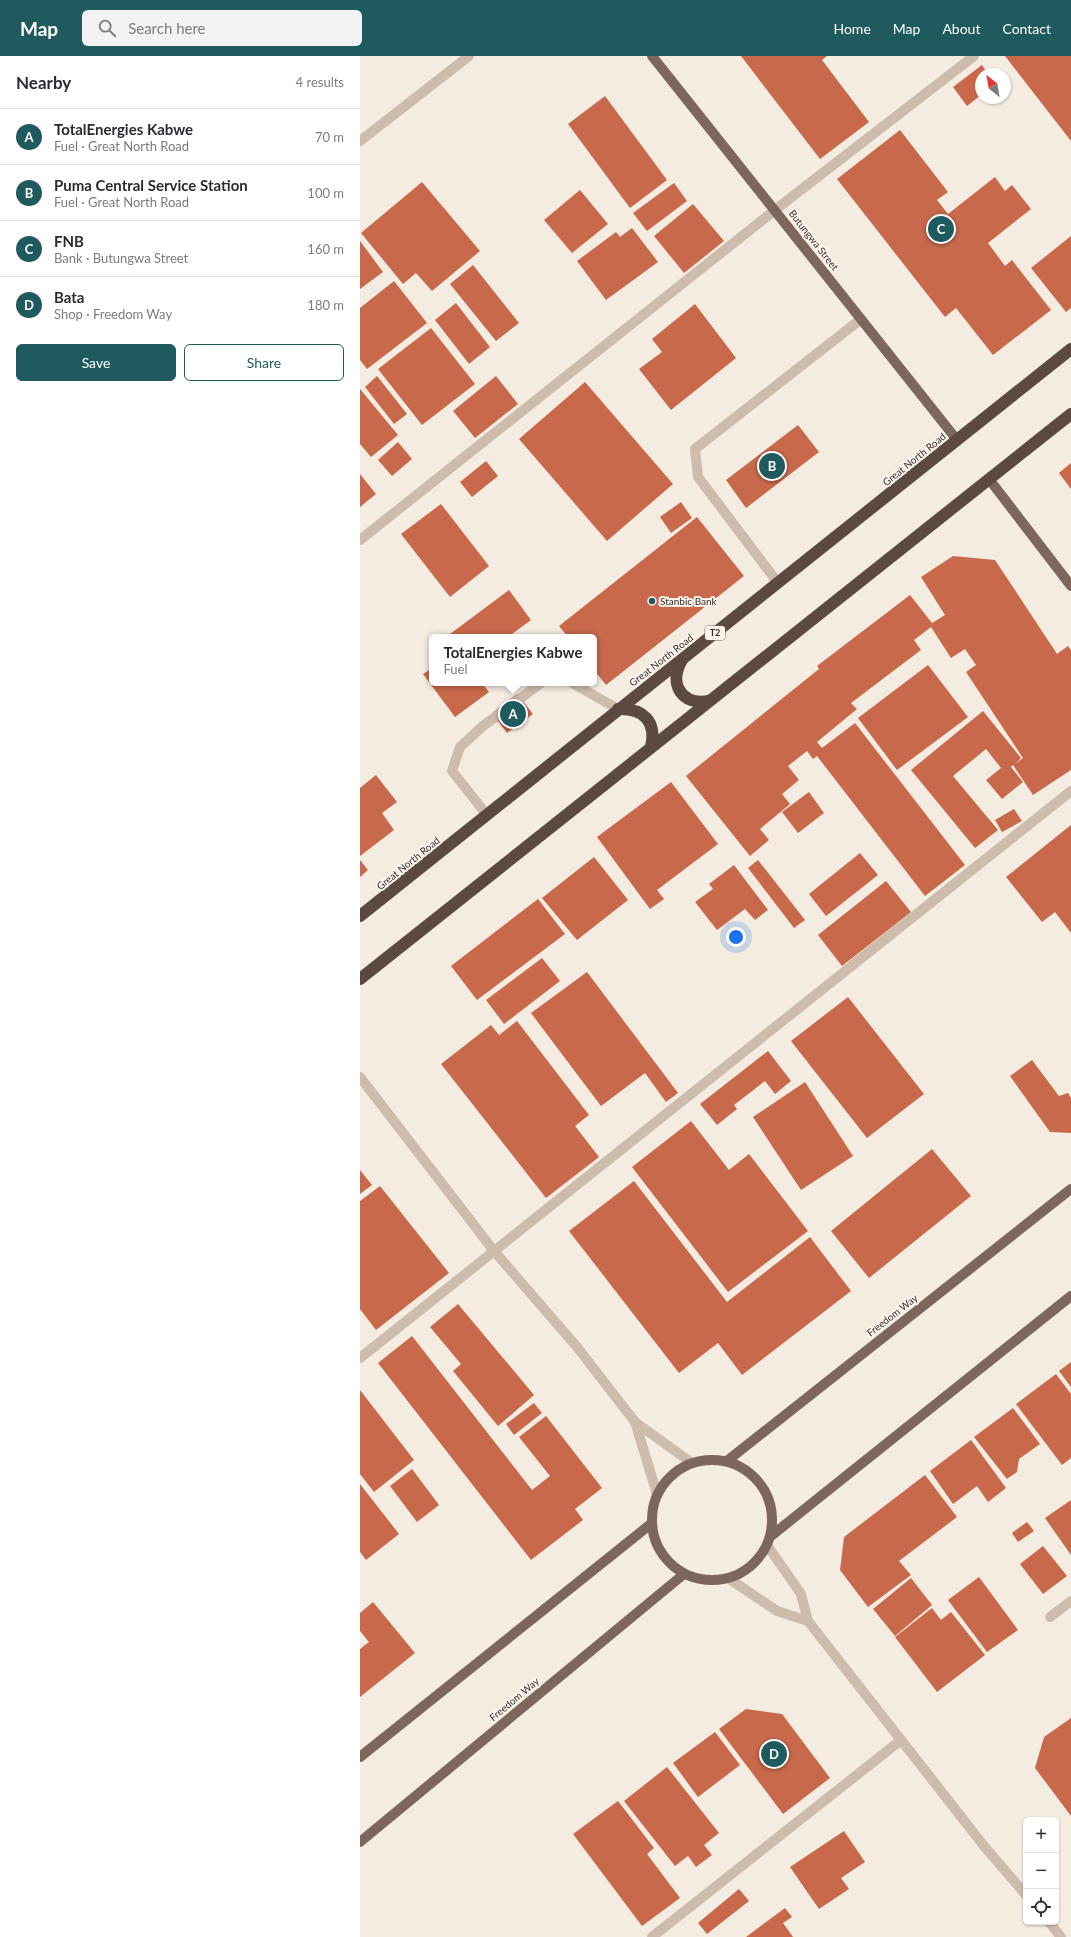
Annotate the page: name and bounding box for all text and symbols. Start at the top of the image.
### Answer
search box [82,10,362,46]
text: Map [20,17,58,40]
icon: search [96,17,118,39]
text: Search here [128,19,206,37]
text: Home [833,20,871,37]
text: Map [893,20,920,37]
text: About [942,20,980,37]
text: Contact [1002,20,1051,37]
north arrow [975,68,1011,104]
text: Nearby [16,72,71,93]
text: 4 results [296,74,344,90]
text: TotalEnergies Kabwe [54,120,193,138]
text: A [24,129,34,145]
text: 70 m [315,129,344,145]
text: Fuel · Great North Road [54,138,189,154]
text: Puma Central Service Station [54,176,248,194]
text: B [25,185,33,201]
text: 100 m [307,185,344,201]
text: Fuel · Great North Road [54,194,189,210]
street label: Butungwa Street [787,207,842,273]
pin: C [928,214,954,244]
text: FNB [54,232,84,250]
text: C [25,241,33,257]
text: 160 m [307,241,344,257]
text: Bank · Butungwa Street [54,250,188,266]
text: Bata [54,288,84,306]
text: D [24,297,34,313]
text: 180 m [307,297,344,313]
text: Shop · Freedom Way [54,306,172,322]
button: Save [16,344,176,381]
button: Share [184,344,344,381]
street label: Great North Road [880,430,948,488]
pin: B [759,451,785,481]
place label: Stanbic Bank [660,595,718,607]
marker: Stanbic Bank [647,596,657,606]
road number: T2 [705,626,725,640]
street label: Great North Road [627,631,695,689]
popup [429,634,597,686]
text: TotalEnergies Kabwe [443,643,583,661]
text: Fuel [443,661,467,677]
pin: A [500,699,526,729]
street label: Great North Road [374,834,442,892]
your location [726,927,746,947]
street label: Freedom Way [864,1291,920,1338]
street label: Freedom Way [487,1674,542,1723]
pin: D [761,1739,787,1769]
map controls [1023,1817,1059,1925]
button: + [1023,1817,1059,1853]
button: − [1023,1853,1059,1889]
button: locate [1023,1889,1059,1925]

